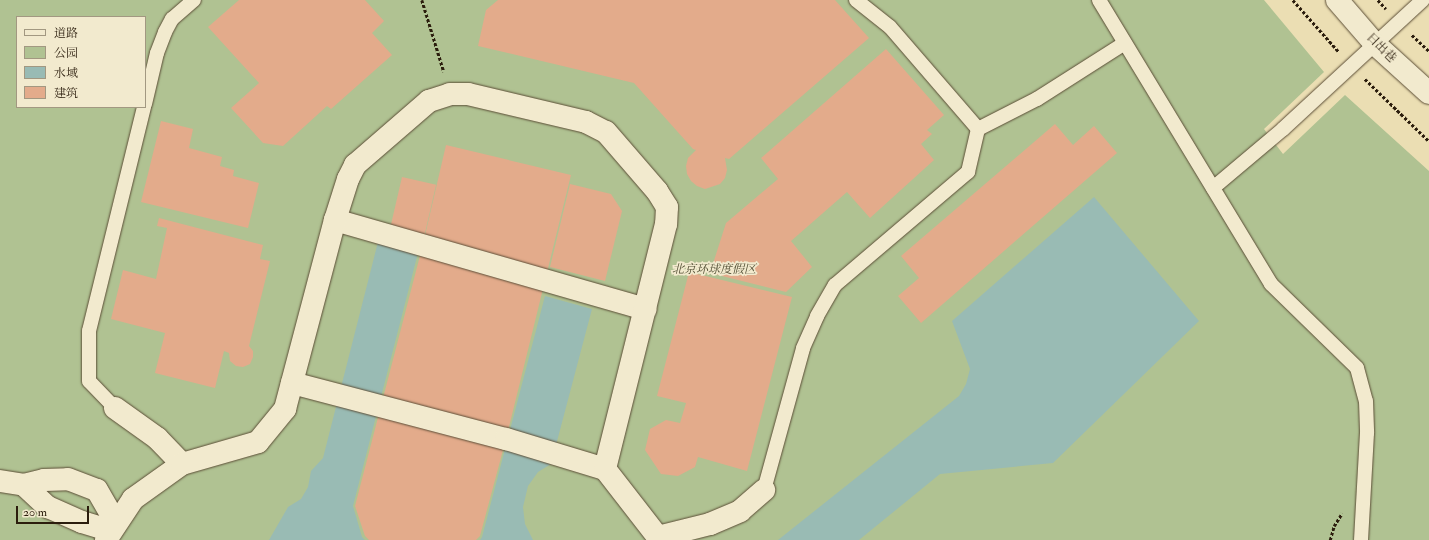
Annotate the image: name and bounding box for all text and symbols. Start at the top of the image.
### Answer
legend [16,16,146,108]
text: 道路 [54,26,78,41]
street label: 日出巷 [1363,30,1399,66]
text: 公园 [54,46,78,61]
text: 水域 [54,66,78,81]
text: 建筑 [54,86,78,101]
park label: 北京环球度假区 [672,263,756,277]
scale bar [18,498,91,524]
text: 20 m [23,505,47,520]

